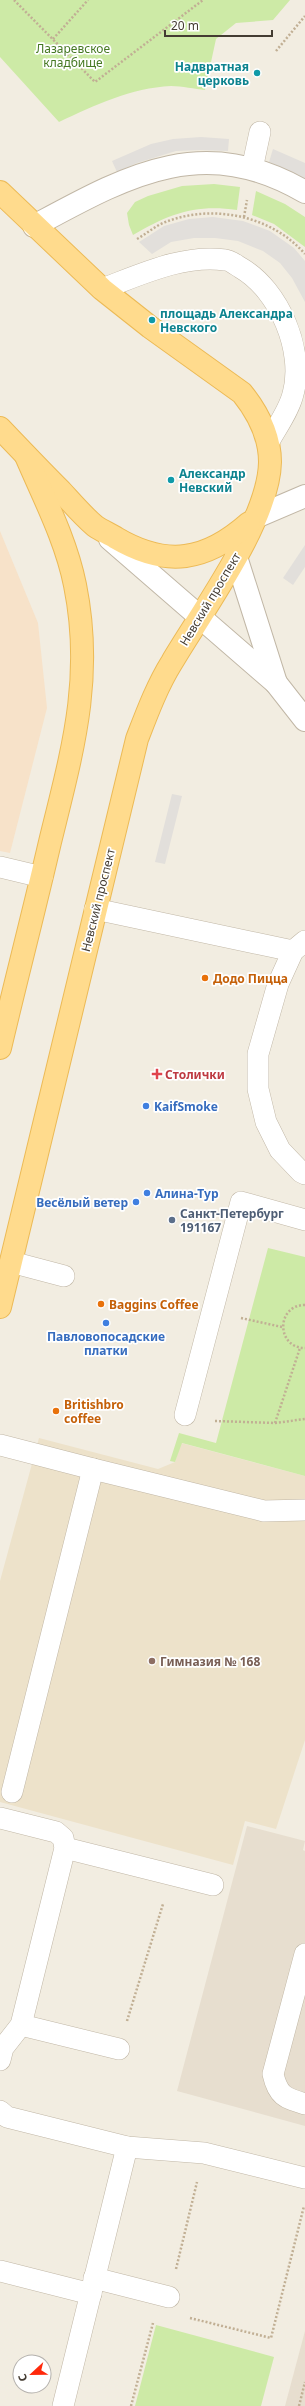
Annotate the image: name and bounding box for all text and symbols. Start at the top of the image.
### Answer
scale bar [165,12,272,38]
text: 20 m [171,17,199,34]
park label: Лазаревское кладбище [36,40,110,71]
place label: Надвратная церковь [175,58,249,89]
marker: Надвратная церковь [252,68,262,78]
place label: площадь Александра Невского [160,305,293,336]
marker: площадь Александра Невского [147,315,157,325]
place label: Александр Невский [179,465,246,496]
marker: Александр Невский [166,475,176,485]
street label: Невский проспект [175,549,245,649]
street label: Невский проспект [77,846,119,954]
place label: Додо Пицца [213,970,288,987]
marker: Додо Пицца [200,973,210,983]
place label: Столички [165,1066,225,1083]
marker: Столички [152,1069,162,1079]
place label: KaifSmoke [154,1098,218,1115]
marker: KaifSmoke [141,1101,151,1111]
place label: Алина-Тур [155,1185,219,1202]
marker: Алина-Тур [142,1188,152,1198]
place label: Весёлый ветер [36,1194,128,1211]
marker: Весёлый ветер [131,1197,141,1207]
place label: Санкт-Петербург 191167 [180,1205,284,1236]
marker: Санкт-Петербург 191167 [167,1215,177,1225]
place label: Baggins Coffee [109,1296,199,1313]
marker: Baggins Coffee [96,1299,106,1309]
marker: Павловопосадские платки [101,1318,111,1328]
place label: Павловопосадские платки [47,1328,165,1359]
place label: Britishbro coffee [64,1396,124,1427]
marker: Britishbro coffee [51,1406,61,1416]
place label: Гимназия № 168 [160,1653,260,1670]
marker: Гимназия № 168 [147,1656,157,1666]
north arrow [12,2354,52,2394]
text: С [14,2372,31,2384]

